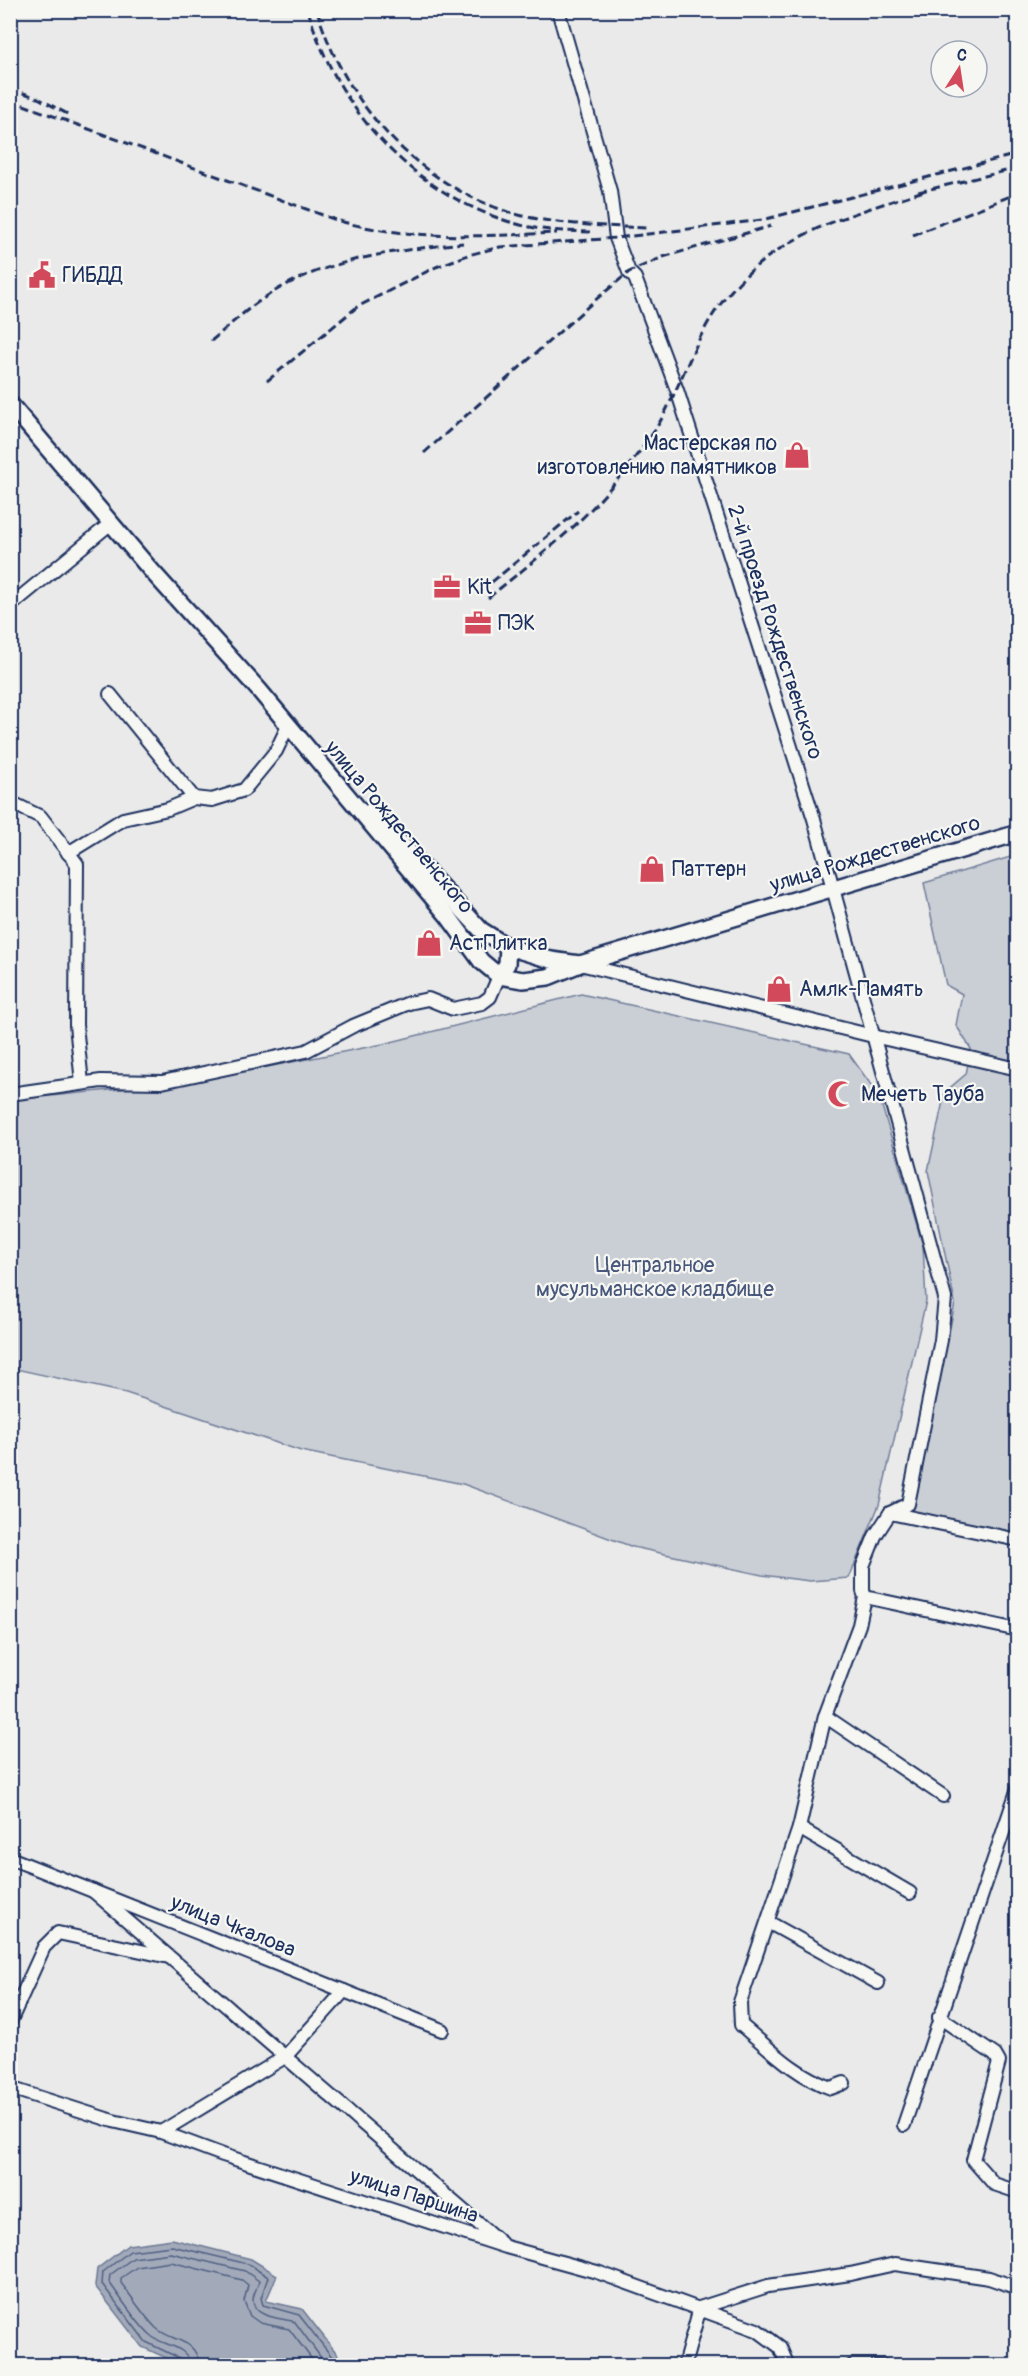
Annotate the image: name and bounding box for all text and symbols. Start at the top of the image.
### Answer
north arrow [929,39,989,99]
text: С [955,44,969,66]
public building icon: ГИБДД [27,260,57,290]
place label: ГИБДД [62,262,123,289]
place label: Мастерская по изготовлению памятников [538,430,777,481]
shop icon: Мастерская по изготовлению памятников [782,440,812,470]
street label: 2-й проезд Рождественского [721,501,829,763]
office icon: Kit [432,572,462,602]
place label: Kit [467,574,492,601]
office icon: ПЭК [463,608,493,638]
place label: ПЭК [498,610,535,637]
street label: улица Рождественского [318,734,479,919]
street label: улица Рождественского [766,809,983,899]
shop icon: Паттерн [637,854,667,884]
place label: Паттерн [672,856,746,883]
shop icon: АстПлитка [414,928,444,958]
place label: АстПлитка [449,930,548,957]
shop icon: Амлк-Память [764,974,794,1004]
place label: Амлк-Память [799,976,924,1003]
mosque icon: Мечеть Тауба [826,1079,856,1109]
place label: Мечеть Тауба [861,1081,984,1108]
park label: Центральное мусульманское кладбище [536,1252,775,1303]
street label: улица Чкалова [166,1888,299,1963]
street label: улица Паршина [345,2162,482,2229]

